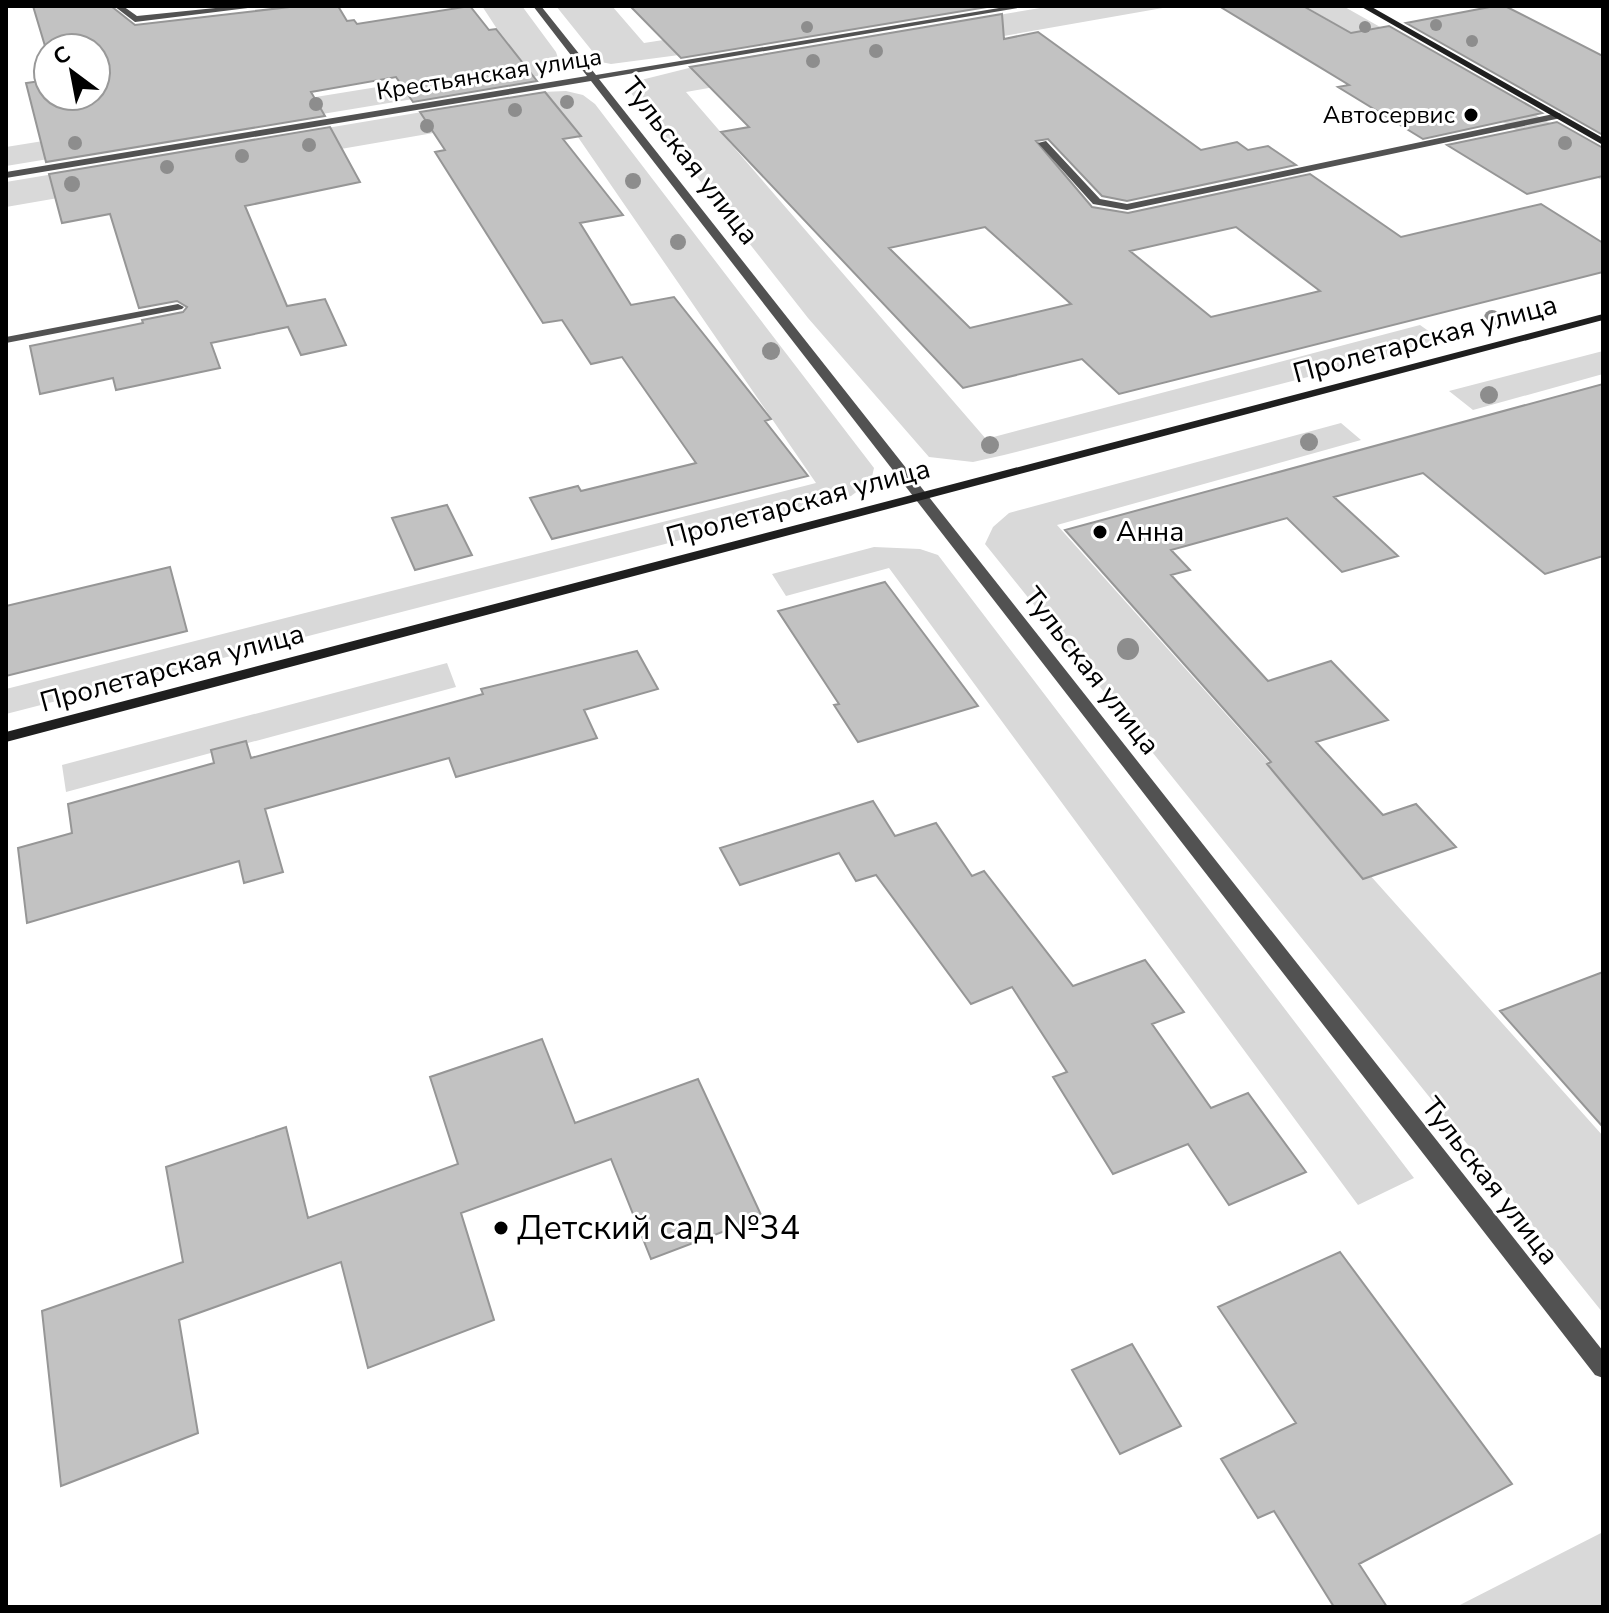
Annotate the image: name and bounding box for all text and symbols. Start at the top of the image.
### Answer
north arrow [32,32,112,112]
text: С [48,39,76,73]
street label: Крестьянская улица [374,40,604,108]
street label: Тульская улица [612,69,768,253]
place label: Автосервис [1323,99,1455,131]
marker: Автосервис [1462,106,1480,124]
street label: Пролетарская улица [1289,285,1561,393]
street label: Пролетарская улица [662,449,934,557]
place label: Анна [1116,513,1184,551]
marker: Анна [1091,523,1109,541]
street label: Тульская улица [1013,579,1169,763]
street label: Пролетарская улица [36,614,308,722]
street label: Тульская улица [1412,1089,1568,1273]
place label: Детский сад №34 [517,1205,800,1251]
marker: Детский сад №34 [492,1219,510,1237]

